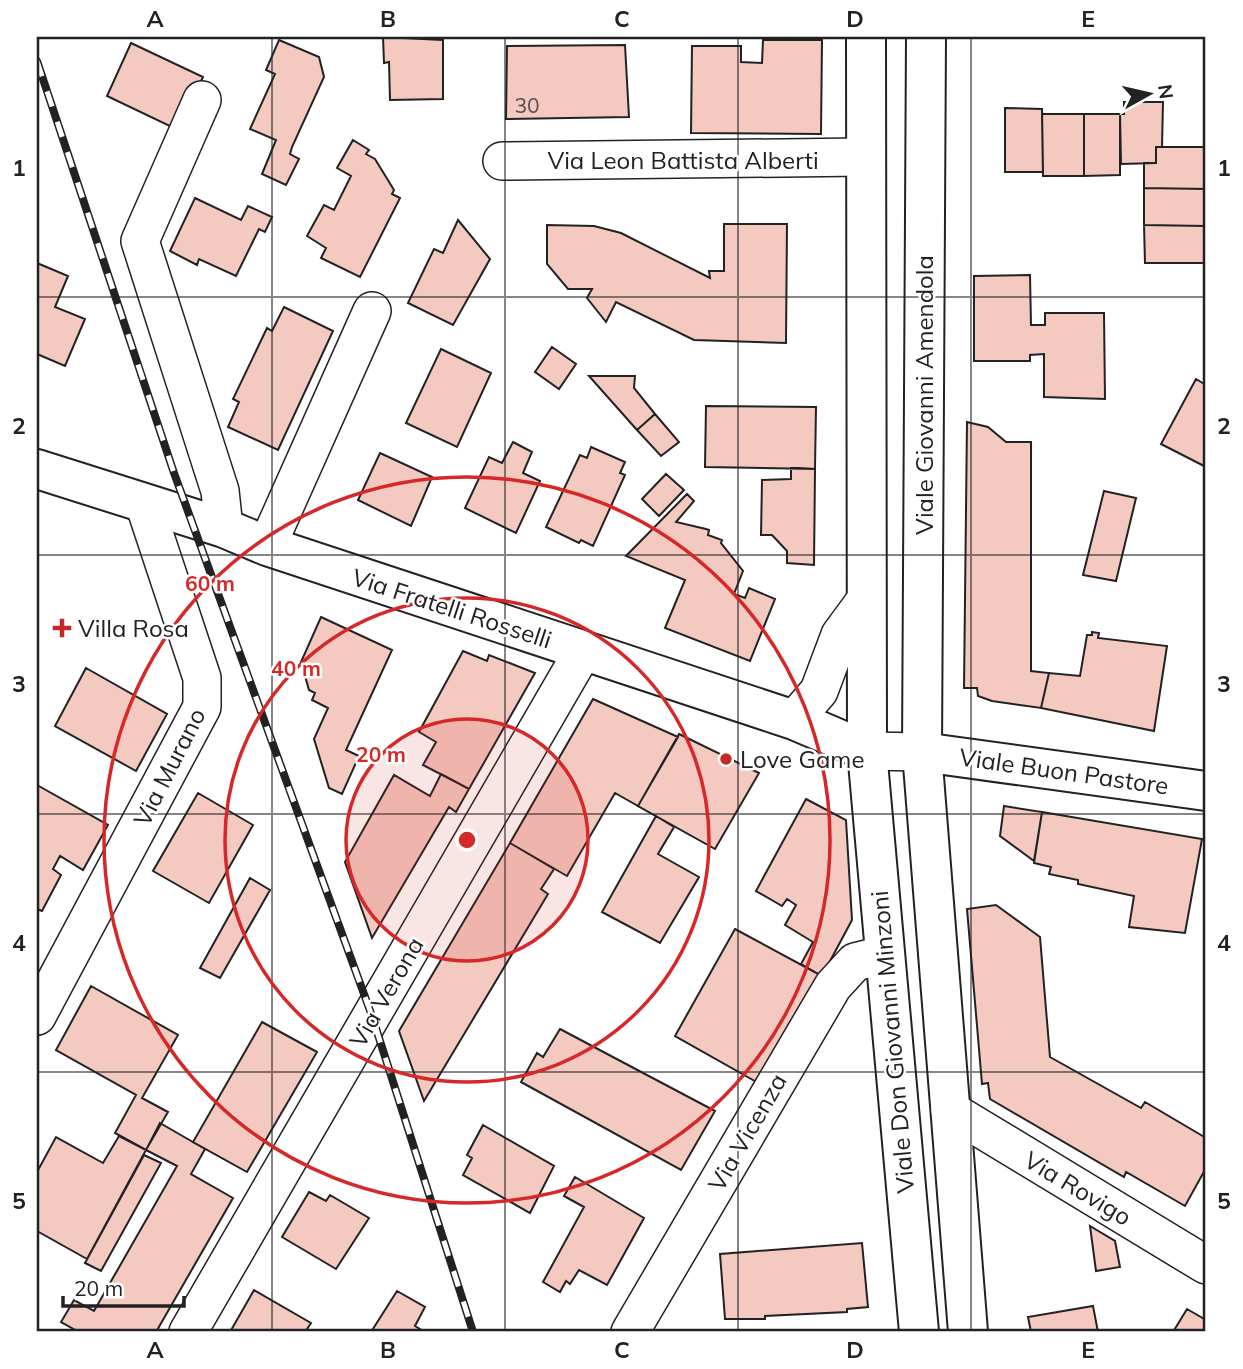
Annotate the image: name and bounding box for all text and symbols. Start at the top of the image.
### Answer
text: A [146,4,164,33]
text: B [380,4,396,33]
text: C [614,4,630,33]
text: D [846,4,864,33]
text: E [1081,4,1095,33]
north arrow [1114,60,1184,130]
text: N [1153,83,1179,100]
house number: 30 [514,92,540,118]
street label: Via Leon Battista Alberti [547,145,819,175]
text: 1 [12,153,26,182]
text: 1 [1217,153,1231,182]
street label: Viale Giovanni Amendola [909,255,939,535]
text: 2 [12,411,26,440]
text: 2 [1217,411,1231,440]
street label: Via Fratelli Rosselli [348,562,556,654]
text: 60 m [185,570,235,596]
place label: Villa Rosa [78,613,189,643]
marker: Villa Rosa [52,618,72,638]
text: 40 m [271,655,321,681]
text: 3 [12,669,26,698]
text: 3 [1217,669,1231,698]
street label: Via Murano [127,703,211,831]
text: 20 m [356,741,406,767]
street label: Viale Buon Pastore [957,741,1171,801]
place label: Love Game [740,744,864,774]
marker: Love Game [718,751,734,767]
centre of rings [455,828,479,852]
street label: Viale Don Giovanni Minzoni [864,889,920,1195]
text: 4 [12,928,26,957]
text: 4 [1217,928,1231,957]
street label: Via Verona [342,932,430,1052]
street label: Via Vicenza [701,1068,793,1196]
street label: Via Rovigo [1019,1144,1137,1232]
text: 5 [12,1186,26,1215]
text: 5 [1217,1186,1231,1215]
scale bar [63,1264,184,1308]
text: 20 m [74,1275,123,1301]
text: A [146,1335,164,1364]
text: B [380,1335,396,1364]
text: C [614,1335,630,1364]
text: D [846,1335,864,1364]
text: E [1081,1335,1095,1364]

